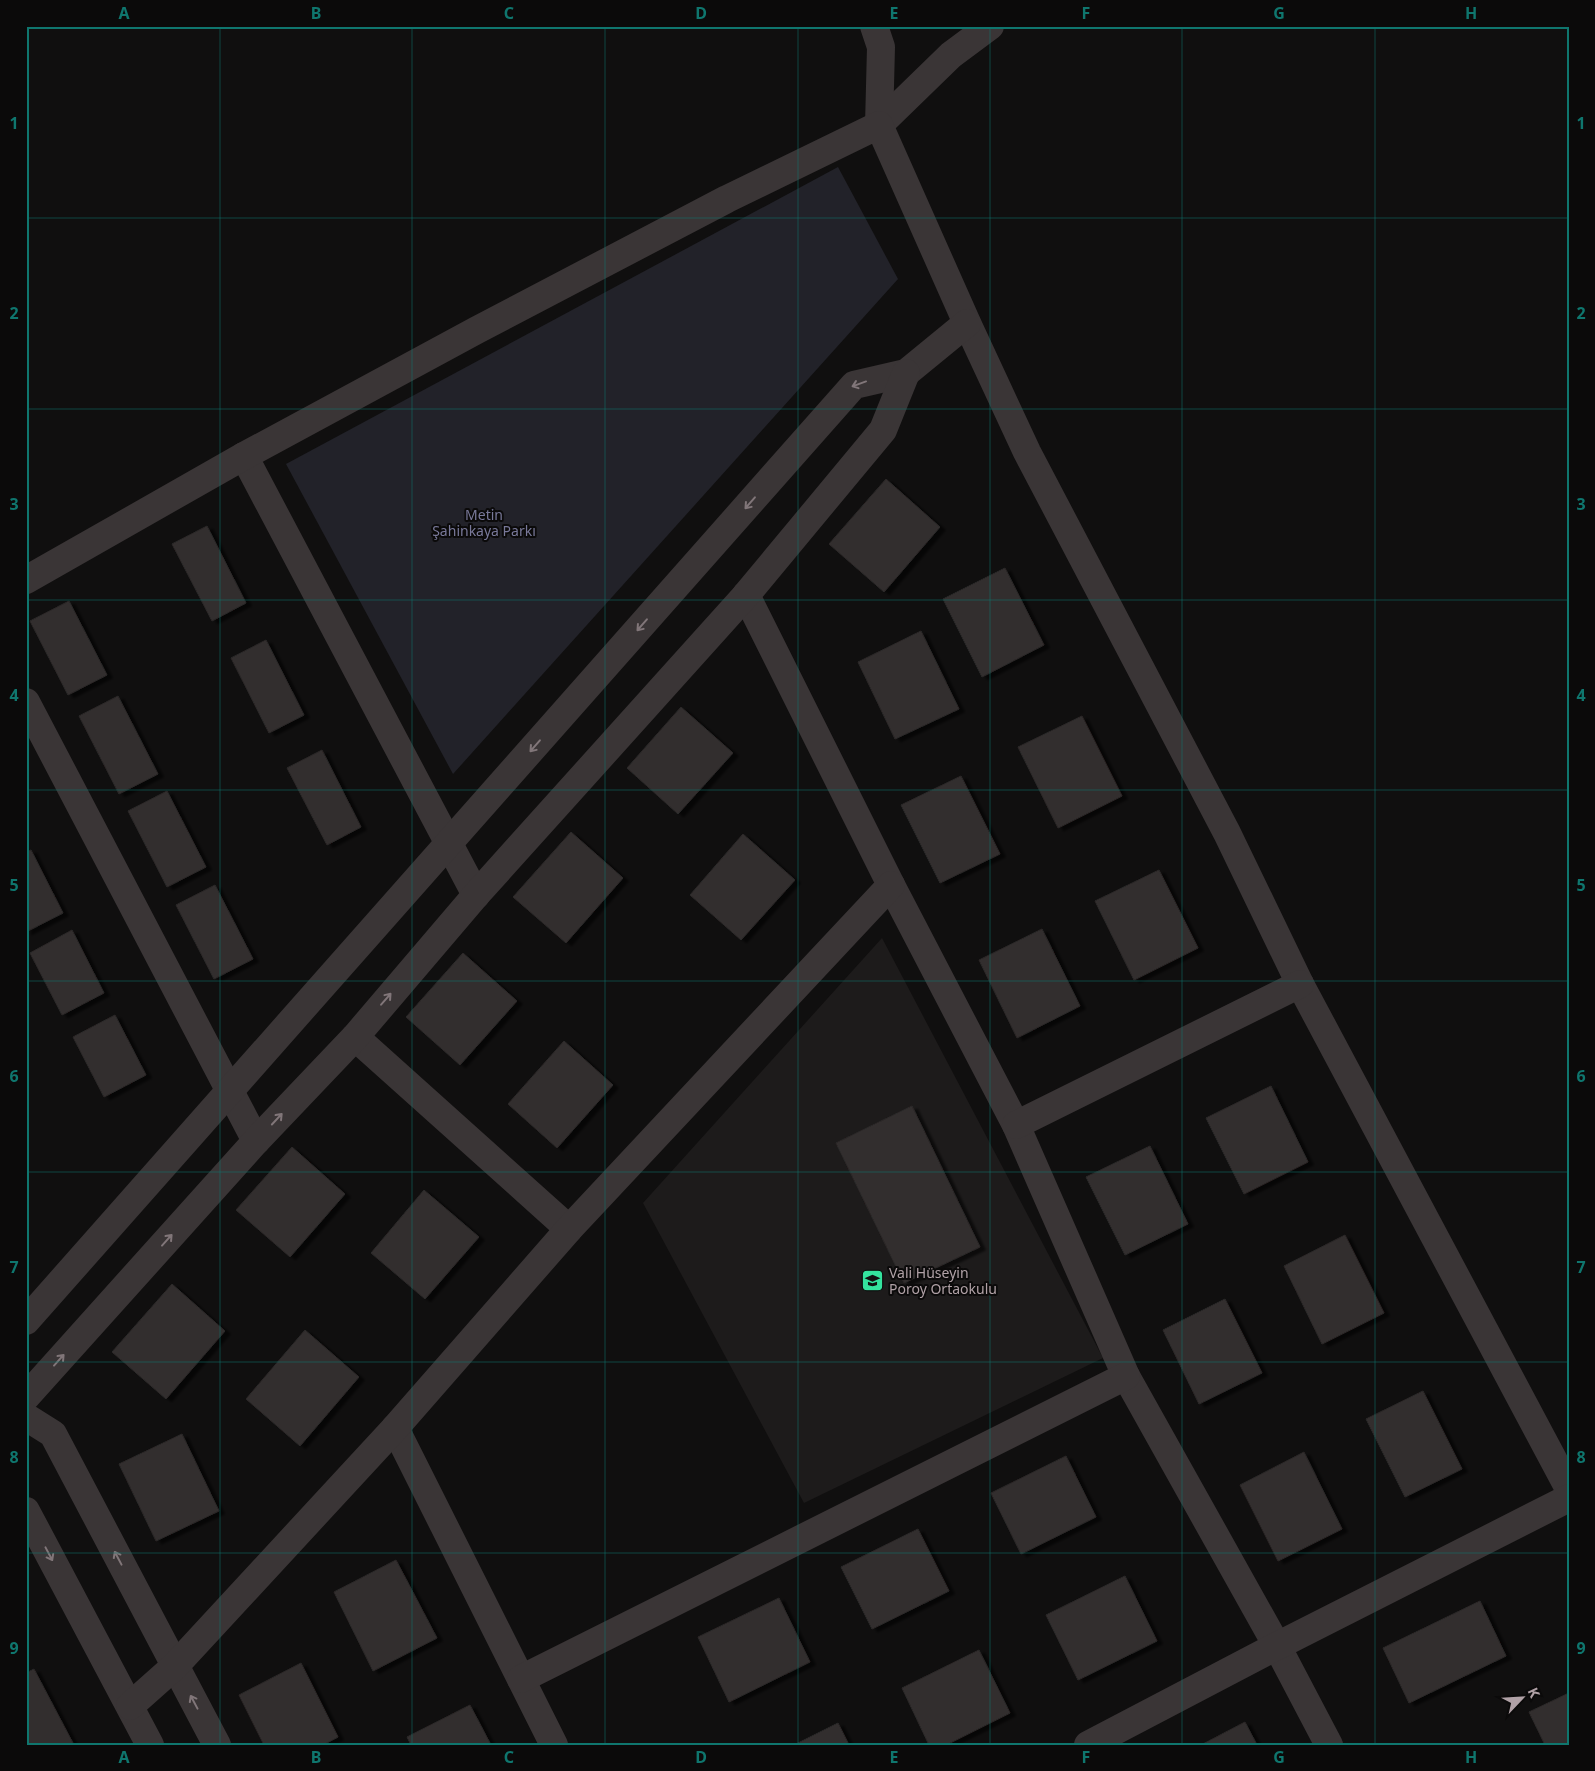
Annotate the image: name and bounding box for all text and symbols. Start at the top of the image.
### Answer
text: A [118,2,130,24]
text: B [311,2,321,24]
text: C [504,2,514,24]
text: D [695,2,707,24]
text: E [890,2,899,24]
text: F [1082,2,1090,24]
text: G [1273,2,1285,24]
text: H [1465,2,1477,24]
text: 1 [9,112,19,134]
text: 1 [1576,112,1586,134]
text: 2 [9,302,19,324]
text: 2 [1576,302,1586,324]
one-way arrow [852,380,867,389]
text: 3 [9,493,19,515]
text: 3 [1576,493,1586,515]
one-way arrow [744,496,756,509]
park label: Metin Şahinkaya Parkı [432,505,536,540]
one-way arrow [637,618,648,631]
text: 4 [9,684,19,706]
text: 4 [1576,684,1586,706]
one-way arrow [529,740,541,753]
text: 5 [9,874,19,896]
text: 5 [1576,874,1586,896]
one-way arrow [381,993,392,1006]
text: 6 [9,1065,19,1087]
text: 6 [1576,1065,1586,1087]
one-way arrow [271,1113,283,1126]
one-way arrow [162,1233,173,1246]
text: 7 [9,1256,19,1278]
text: 7 [1576,1256,1586,1278]
place label: Vali Hüseyin Poroy Ortaokulu [889,1263,997,1298]
school or university icon: Vali Hüseyin Poroy Ortaokulu [861,1268,885,1292]
one-way arrow [53,1354,65,1367]
text: 8 [9,1446,19,1468]
text: 8 [1576,1446,1586,1468]
one-way arrow [44,1547,54,1562]
one-way arrow [113,1551,122,1566]
text: 9 [9,1637,19,1659]
text: 9 [1576,1637,1586,1659]
north arrow [1498,1674,1548,1724]
text: K [1524,1684,1545,1701]
one-way arrow [189,1694,199,1709]
text: A [118,1746,130,1768]
text: B [311,1746,321,1768]
text: C [504,1746,514,1768]
text: D [695,1746,707,1768]
text: E [890,1746,899,1768]
text: F [1082,1746,1090,1768]
text: G [1273,1746,1285,1768]
text: H [1465,1746,1477,1768]

